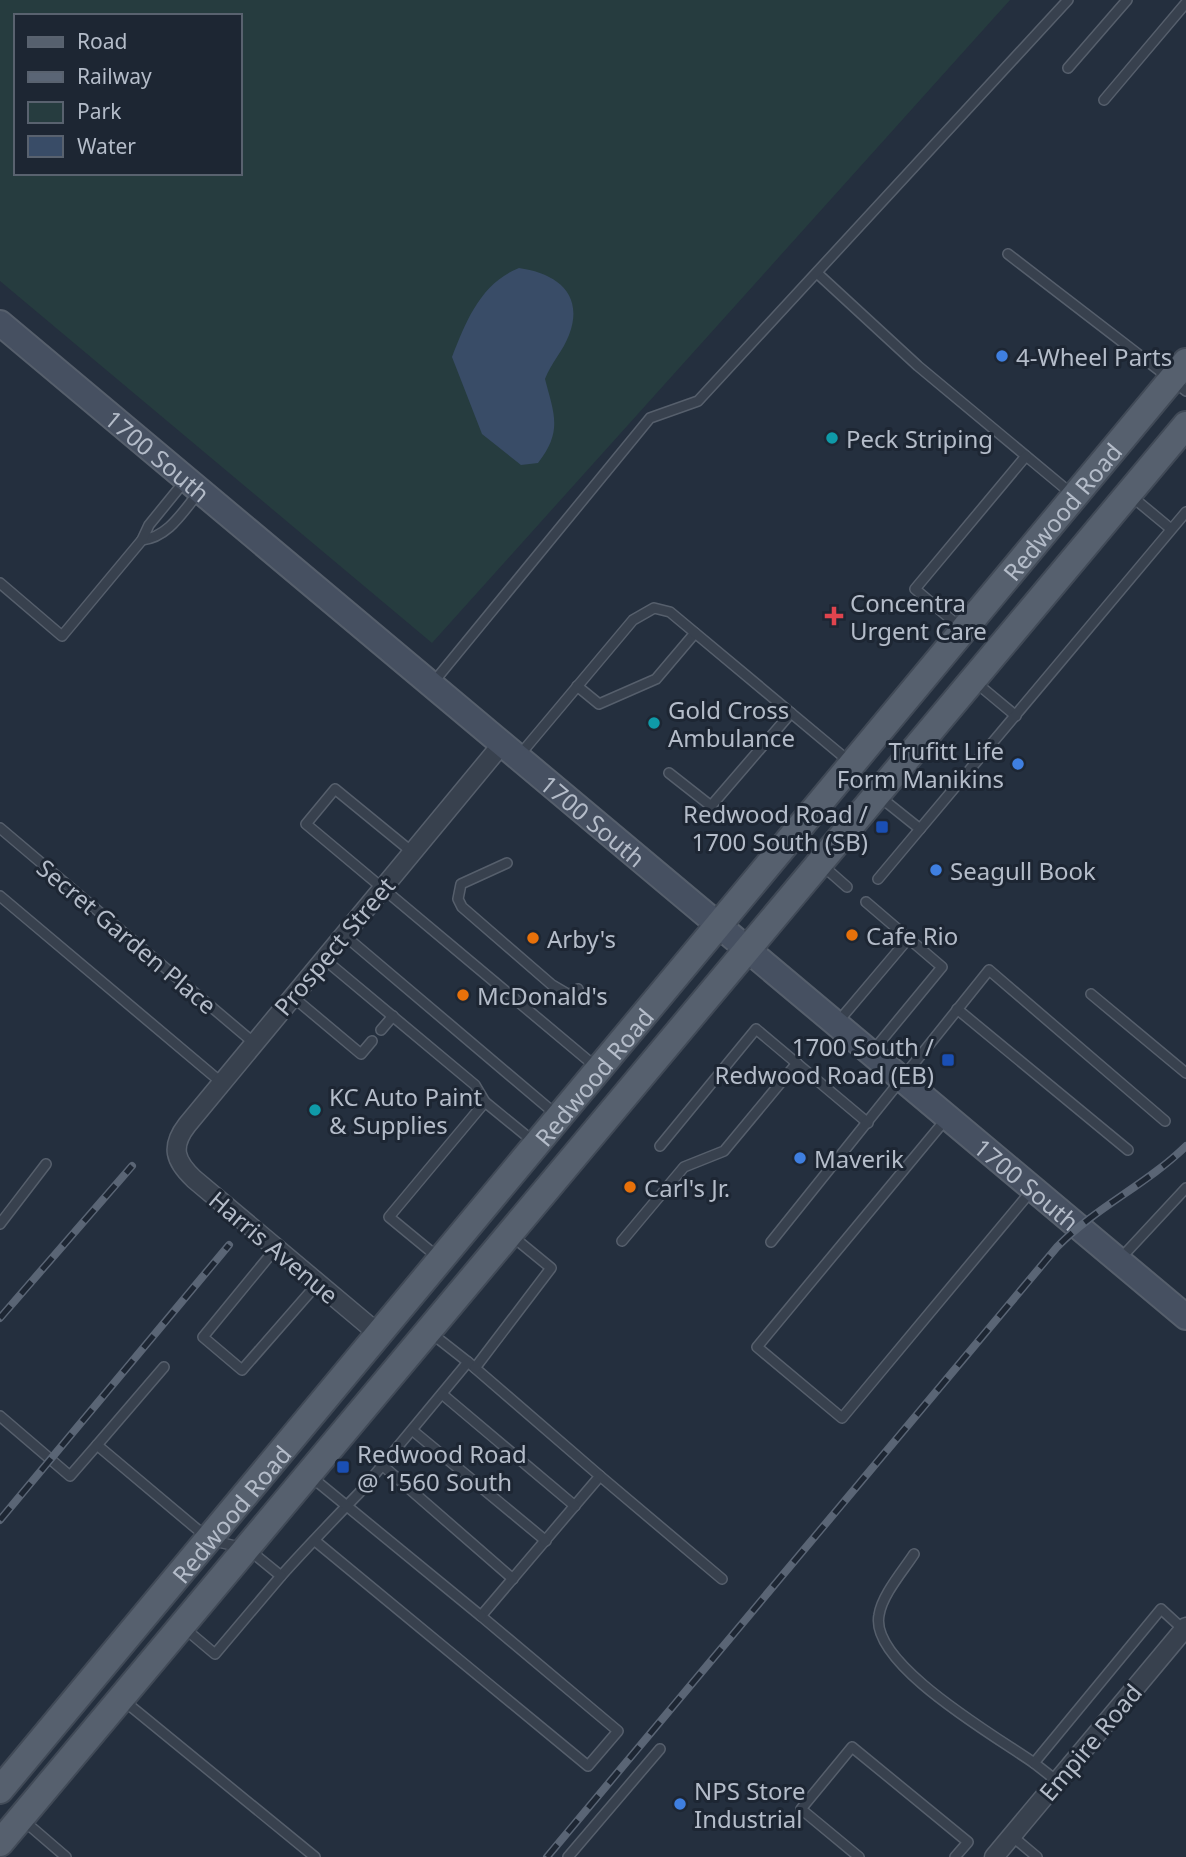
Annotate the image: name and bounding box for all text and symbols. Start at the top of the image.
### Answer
legend [14,14,242,175]
text: Road [77,27,127,55]
text: Railway [77,62,152,90]
text: Park [77,97,122,125]
text: Water [77,132,136,160]
place label: 4-Wheel Parts [1016,340,1172,373]
marker: 4-Wheel Parts [994,348,1010,364]
street label: 1700 South [99,402,217,509]
place label: Peck Striping [846,422,993,455]
marker: Peck Striping [824,430,840,446]
street label: Redwood Road [995,435,1129,587]
place label: Concentra Urgent Care [850,586,987,647]
marker: Concentra Urgent Care [824,606,844,626]
place label: Gold Cross Ambulance [668,693,795,754]
marker: Gold Cross Ambulance [646,715,662,731]
place label: Trufitt Life Form Manikins [837,734,1004,795]
marker: Trufitt Life Form Manikins [1010,756,1026,772]
street label: 1700 South [534,767,653,874]
place label: Redwood Road / 1700 South (SB) [683,797,868,858]
marker: Redwood Road / 1700 South (SB) [874,819,890,835]
street label: Secret Garden Place [30,851,224,1021]
place label: Seagull Book [950,854,1096,887]
marker: Seagull Book [928,862,944,878]
street label: Prospect Street [266,869,402,1022]
place label: Cafe Rio [866,919,958,952]
place label: Arby's [547,922,616,955]
marker: Cafe Rio [844,927,860,943]
marker: Arby's [525,930,541,946]
place label: McDonald's [477,979,608,1012]
marker: McDonald's [455,987,471,1003]
street label: Redwood Road [527,1001,660,1153]
place label: 1700 South / Redwood Road (EB) [715,1030,934,1091]
marker: 1700 South / Redwood Road (EB) [940,1052,956,1068]
place label: KC Auto Paint & Supplies [329,1080,482,1141]
marker: KC Auto Paint & Supplies [307,1102,323,1118]
street label: 1700 South [968,1130,1086,1237]
place label: Maverik [814,1142,904,1175]
marker: Maverik [792,1150,808,1166]
place label: Carl's Jr. [644,1171,730,1204]
marker: Carl's Jr. [622,1179,638,1195]
street label: Harris Avenue [202,1183,346,1311]
place label: Redwood Road @ 1560 South [357,1437,527,1498]
street label: Redwood Road [164,1438,298,1590]
marker: Redwood Road @ 1560 South [335,1459,351,1475]
street label: Empire Road [1031,1676,1149,1808]
place label: NPS Store Industrial [694,1774,806,1835]
marker: NPS Store Industrial [672,1796,688,1812]

